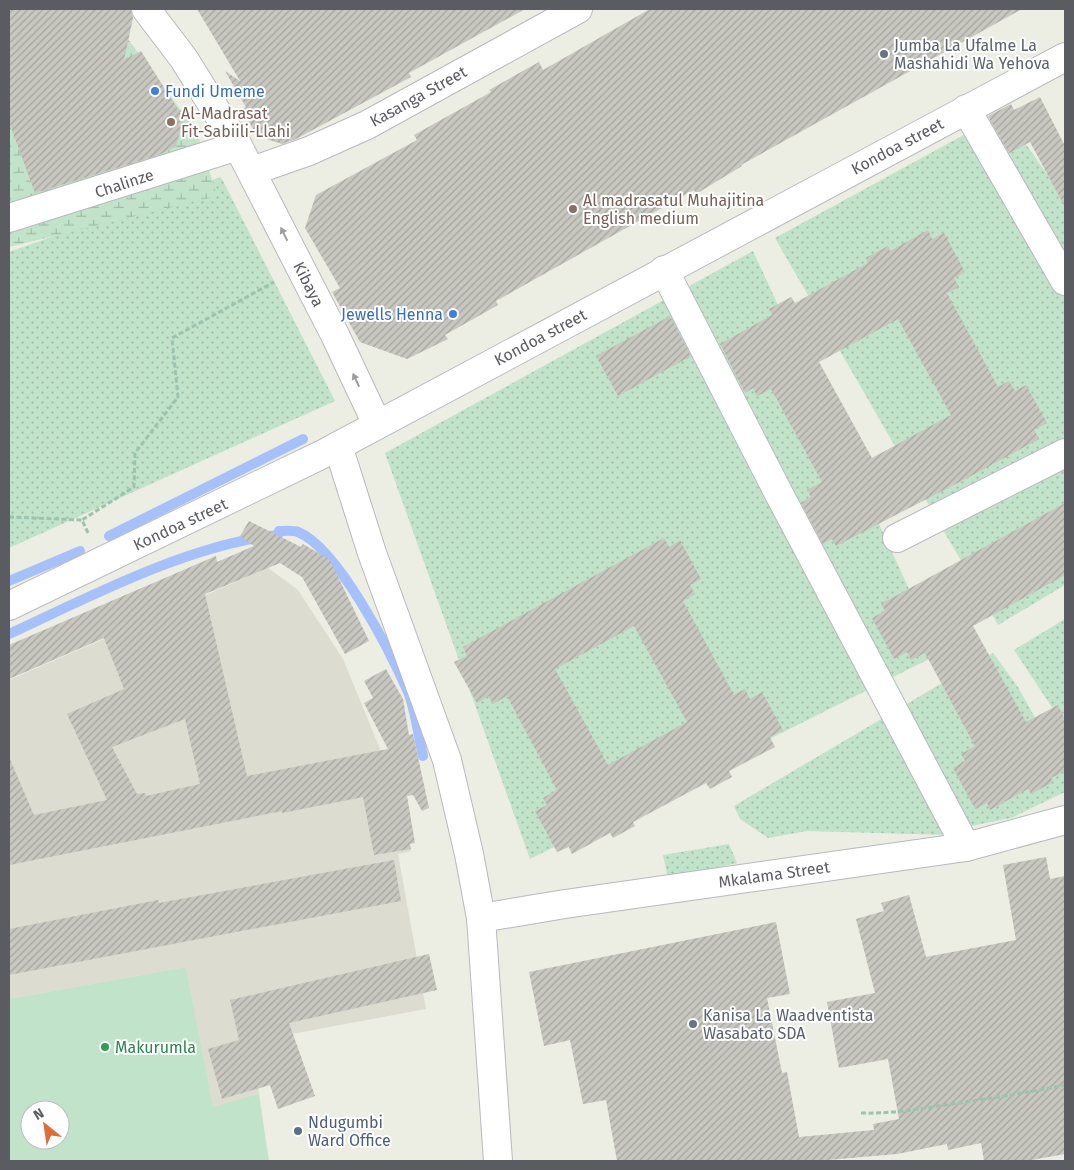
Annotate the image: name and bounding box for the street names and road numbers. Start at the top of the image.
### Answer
street label: Kasanga Street [367,62,470,131]
street label: Kondoa street [848,114,947,179]
street label: Chalinze [92,165,156,202]
street label: Kibaya [289,258,328,310]
street label: Kondoa street [491,305,590,370]
street label: Kondoa street [130,494,231,555]
street label: Mkalama Street [717,857,831,892]

